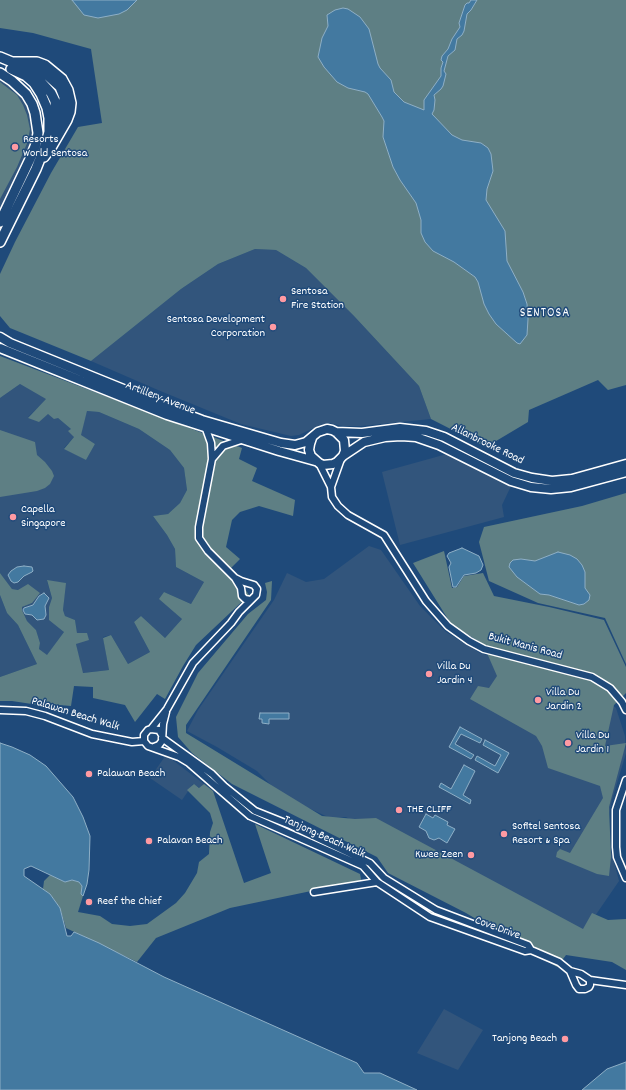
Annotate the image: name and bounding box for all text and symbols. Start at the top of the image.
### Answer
place label: Resorts World Sentosa [23,133,87,161]
marker: Resorts World Sentosa [10,142,20,152]
place label: Sentosa Fire Station [291,285,344,313]
marker: Sentosa Fire Station [278,294,288,304]
district label: SENTOSA [520,306,570,322]
place label: Sentosa Development Corporation [167,313,265,341]
marker: Sentosa Development Corporation [268,322,278,332]
street label: Artillery Avenue [123,379,197,419]
street label: Allanbrooke Road [448,421,526,469]
place label: Capella Singapore [21,503,66,531]
marker: Capella Singapore [8,512,18,522]
street label: Bukit Manis Road [487,630,563,664]
place label: Villa Du Jardin 4 [437,660,473,688]
marker: Villa Du Jardin 4 [424,669,434,679]
place label: Villa Du Jardin 2 [546,686,582,714]
street label: Palawan Beach Walk [29,695,121,735]
marker: Villa Du Jardin 2 [533,695,543,705]
place label: Villa Du Jardin 1 [576,729,609,757]
marker: Villa Du Jardin 1 [563,738,573,748]
place label: Palawan Beach [97,767,165,781]
marker: Palawan Beach [84,769,94,779]
place label: THE CLIFF [407,803,451,817]
marker: THE CLIFF [394,805,404,815]
street label: Tanjong Beach Walk [281,814,367,862]
place label: Sofitel Sentosa Resort & Spa [512,820,580,848]
marker: Sofitel Sentosa Resort & Spa [499,829,509,839]
place label: Palavan Beach [157,834,222,848]
marker: Palavan Beach [144,836,154,846]
place label: Kwee Zeen [415,848,463,862]
marker: Kwee Zeen [466,850,476,860]
place label: Reef the Chief [97,895,161,909]
marker: Reef the Chief [84,897,94,907]
street label: Cove Drive [472,914,522,944]
place label: Tanjong Beach [492,1032,557,1046]
marker: Tanjong Beach [560,1034,570,1044]

